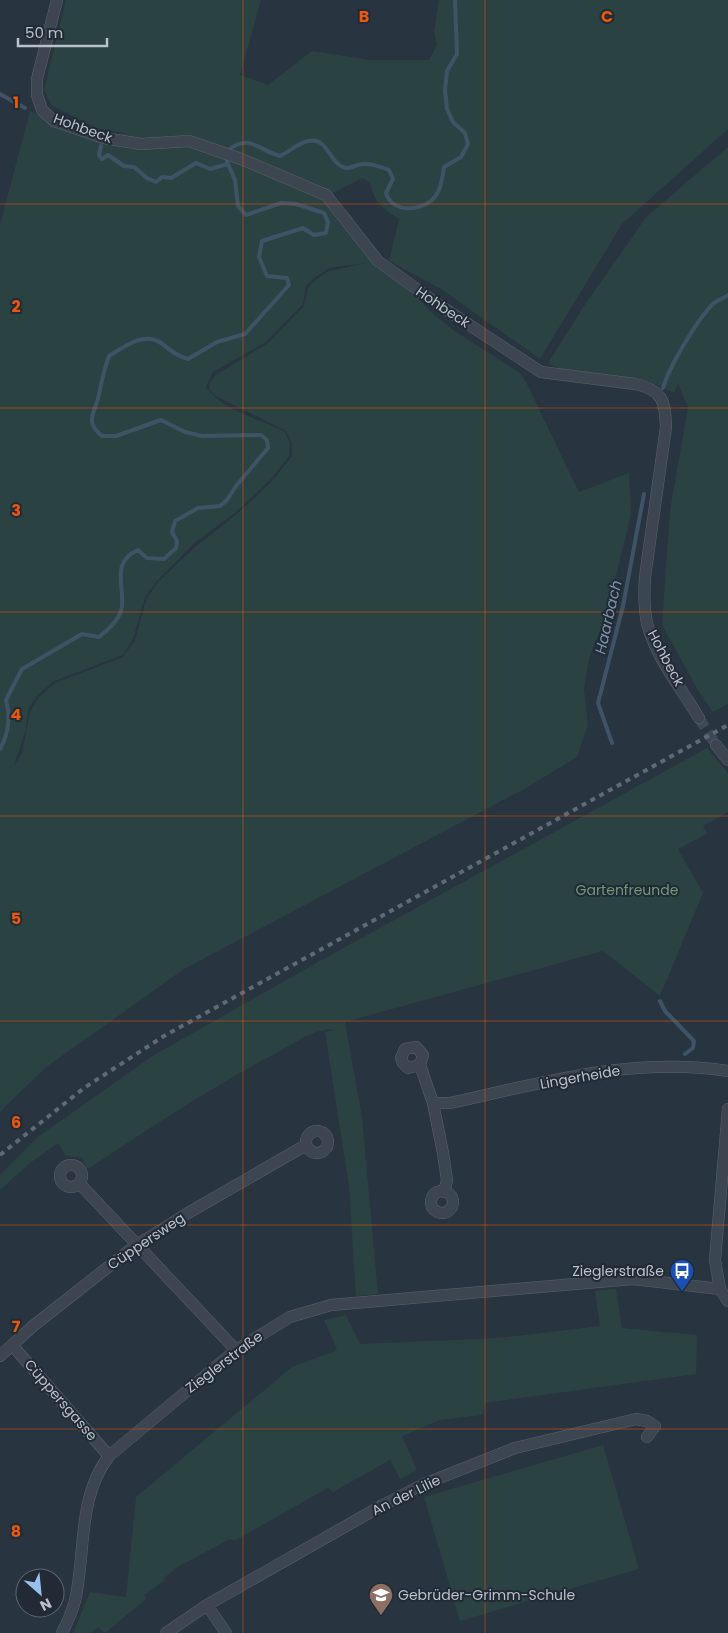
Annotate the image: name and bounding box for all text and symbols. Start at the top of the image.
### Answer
text: B [359,5,369,28]
text: C [601,5,613,28]
scale bar [18,15,106,47]
text: 50 m [25,22,63,43]
text: 1 [13,91,19,114]
street label: Hohbeck [51,108,116,148]
street label: Hohbeck [412,282,475,333]
text: 2 [11,295,21,318]
text: 3 [11,499,21,522]
water label: Haarbach [589,578,627,656]
street label: Hohbeck [643,626,690,691]
text: 4 [11,703,22,726]
park label: Gartenfreunde [576,880,679,900]
text: 5 [11,907,21,930]
street label: Lingerheide [538,1060,622,1094]
text: 6 [11,1111,21,1134]
street label: Cüppersweg [103,1208,189,1274]
bus stop icon: Zieglerstraße [669,1258,695,1292]
place label: Zieglerstraße [572,1261,664,1281]
text: 7 [12,1315,21,1338]
street label: Zieglerstraße [181,1326,267,1398]
street label: Cüppersgasse [20,1355,102,1445]
street label: An der Lilie [368,1470,444,1520]
text: 8 [11,1520,21,1543]
north arrow [15,1568,65,1618]
school or university icon: Gebrüder-Grimm-Schule [368,1582,394,1616]
place label: Gebrüder-Grimm-Schule [398,1585,575,1605]
text: N [37,1593,55,1616]

